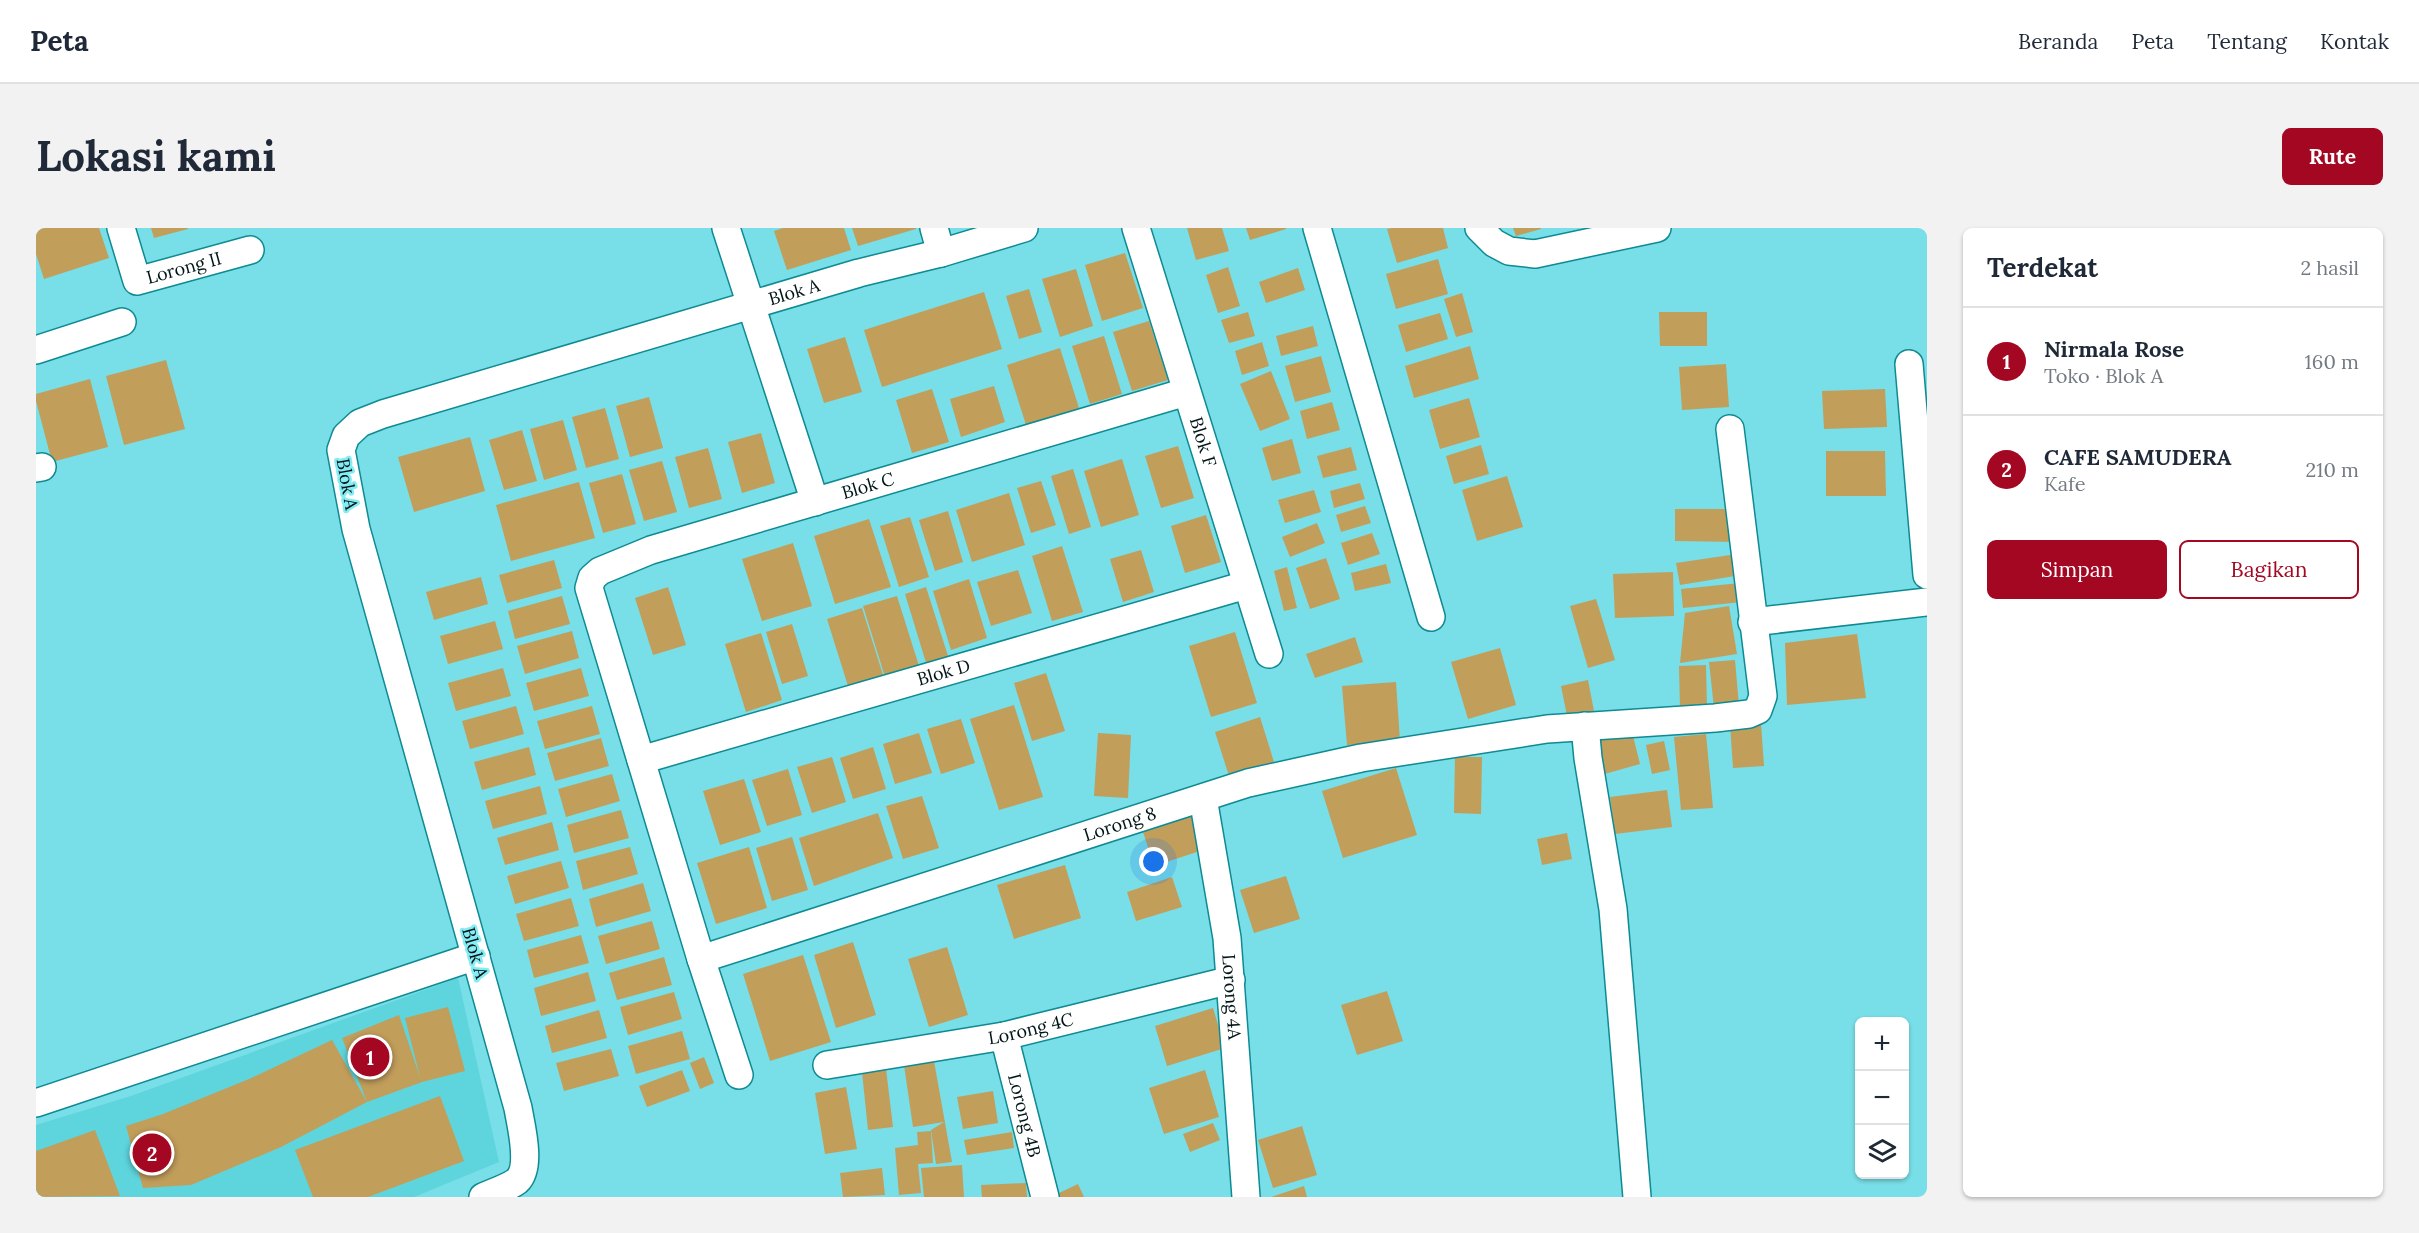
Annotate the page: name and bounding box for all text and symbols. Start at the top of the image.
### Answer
text: Peta [30,23,89,59]
text: Beranda [2018,28,2098,55]
text: Peta [2131,28,2174,55]
text: Tentang [2207,28,2287,55]
text: Kontak [2320,28,2389,55]
button: Rute [2282,128,2383,185]
text: Lokasi kami [36,129,276,183]
street label: Lorong II [144,246,224,289]
text: Terdekat [1987,251,2098,284]
text: 2 hasil [2300,255,2359,280]
street label: Blok A [766,273,823,310]
text: Nirmala Rose [2044,335,2184,363]
text: 1 [2002,349,2011,374]
text: 160 m [2305,349,2359,374]
text: Toko · Blok A [2044,363,2163,388]
street label: Blok F [1185,414,1222,469]
text: CAFE SAMUDERA [2044,443,2231,471]
street label: Blok A [332,456,363,512]
text: 2 [2001,457,2012,482]
text: 210 m [2305,457,2359,482]
street label: Blok C [839,467,897,504]
text: Kafe [2044,471,2085,496]
button: Simpan [1987,540,2167,599]
button: Bagikan [2179,540,2359,599]
street label: Blok D [914,653,973,691]
street label: Lorong 8 [1081,801,1159,846]
your location [1139,847,1168,876]
street label: Blok A [457,925,494,982]
street label: Lorong 4A [1217,953,1246,1041]
street label: Lorong 4C [986,1007,1076,1049]
map controls [1855,1017,1909,1179]
button: + [1855,1017,1909,1071]
pin: 1 [350,1034,390,1080]
street label: Lorong 4B [1003,1071,1046,1160]
button: − [1855,1071,1909,1125]
button: layers [1855,1125,1909,1179]
pin: 2 [132,1130,172,1176]

